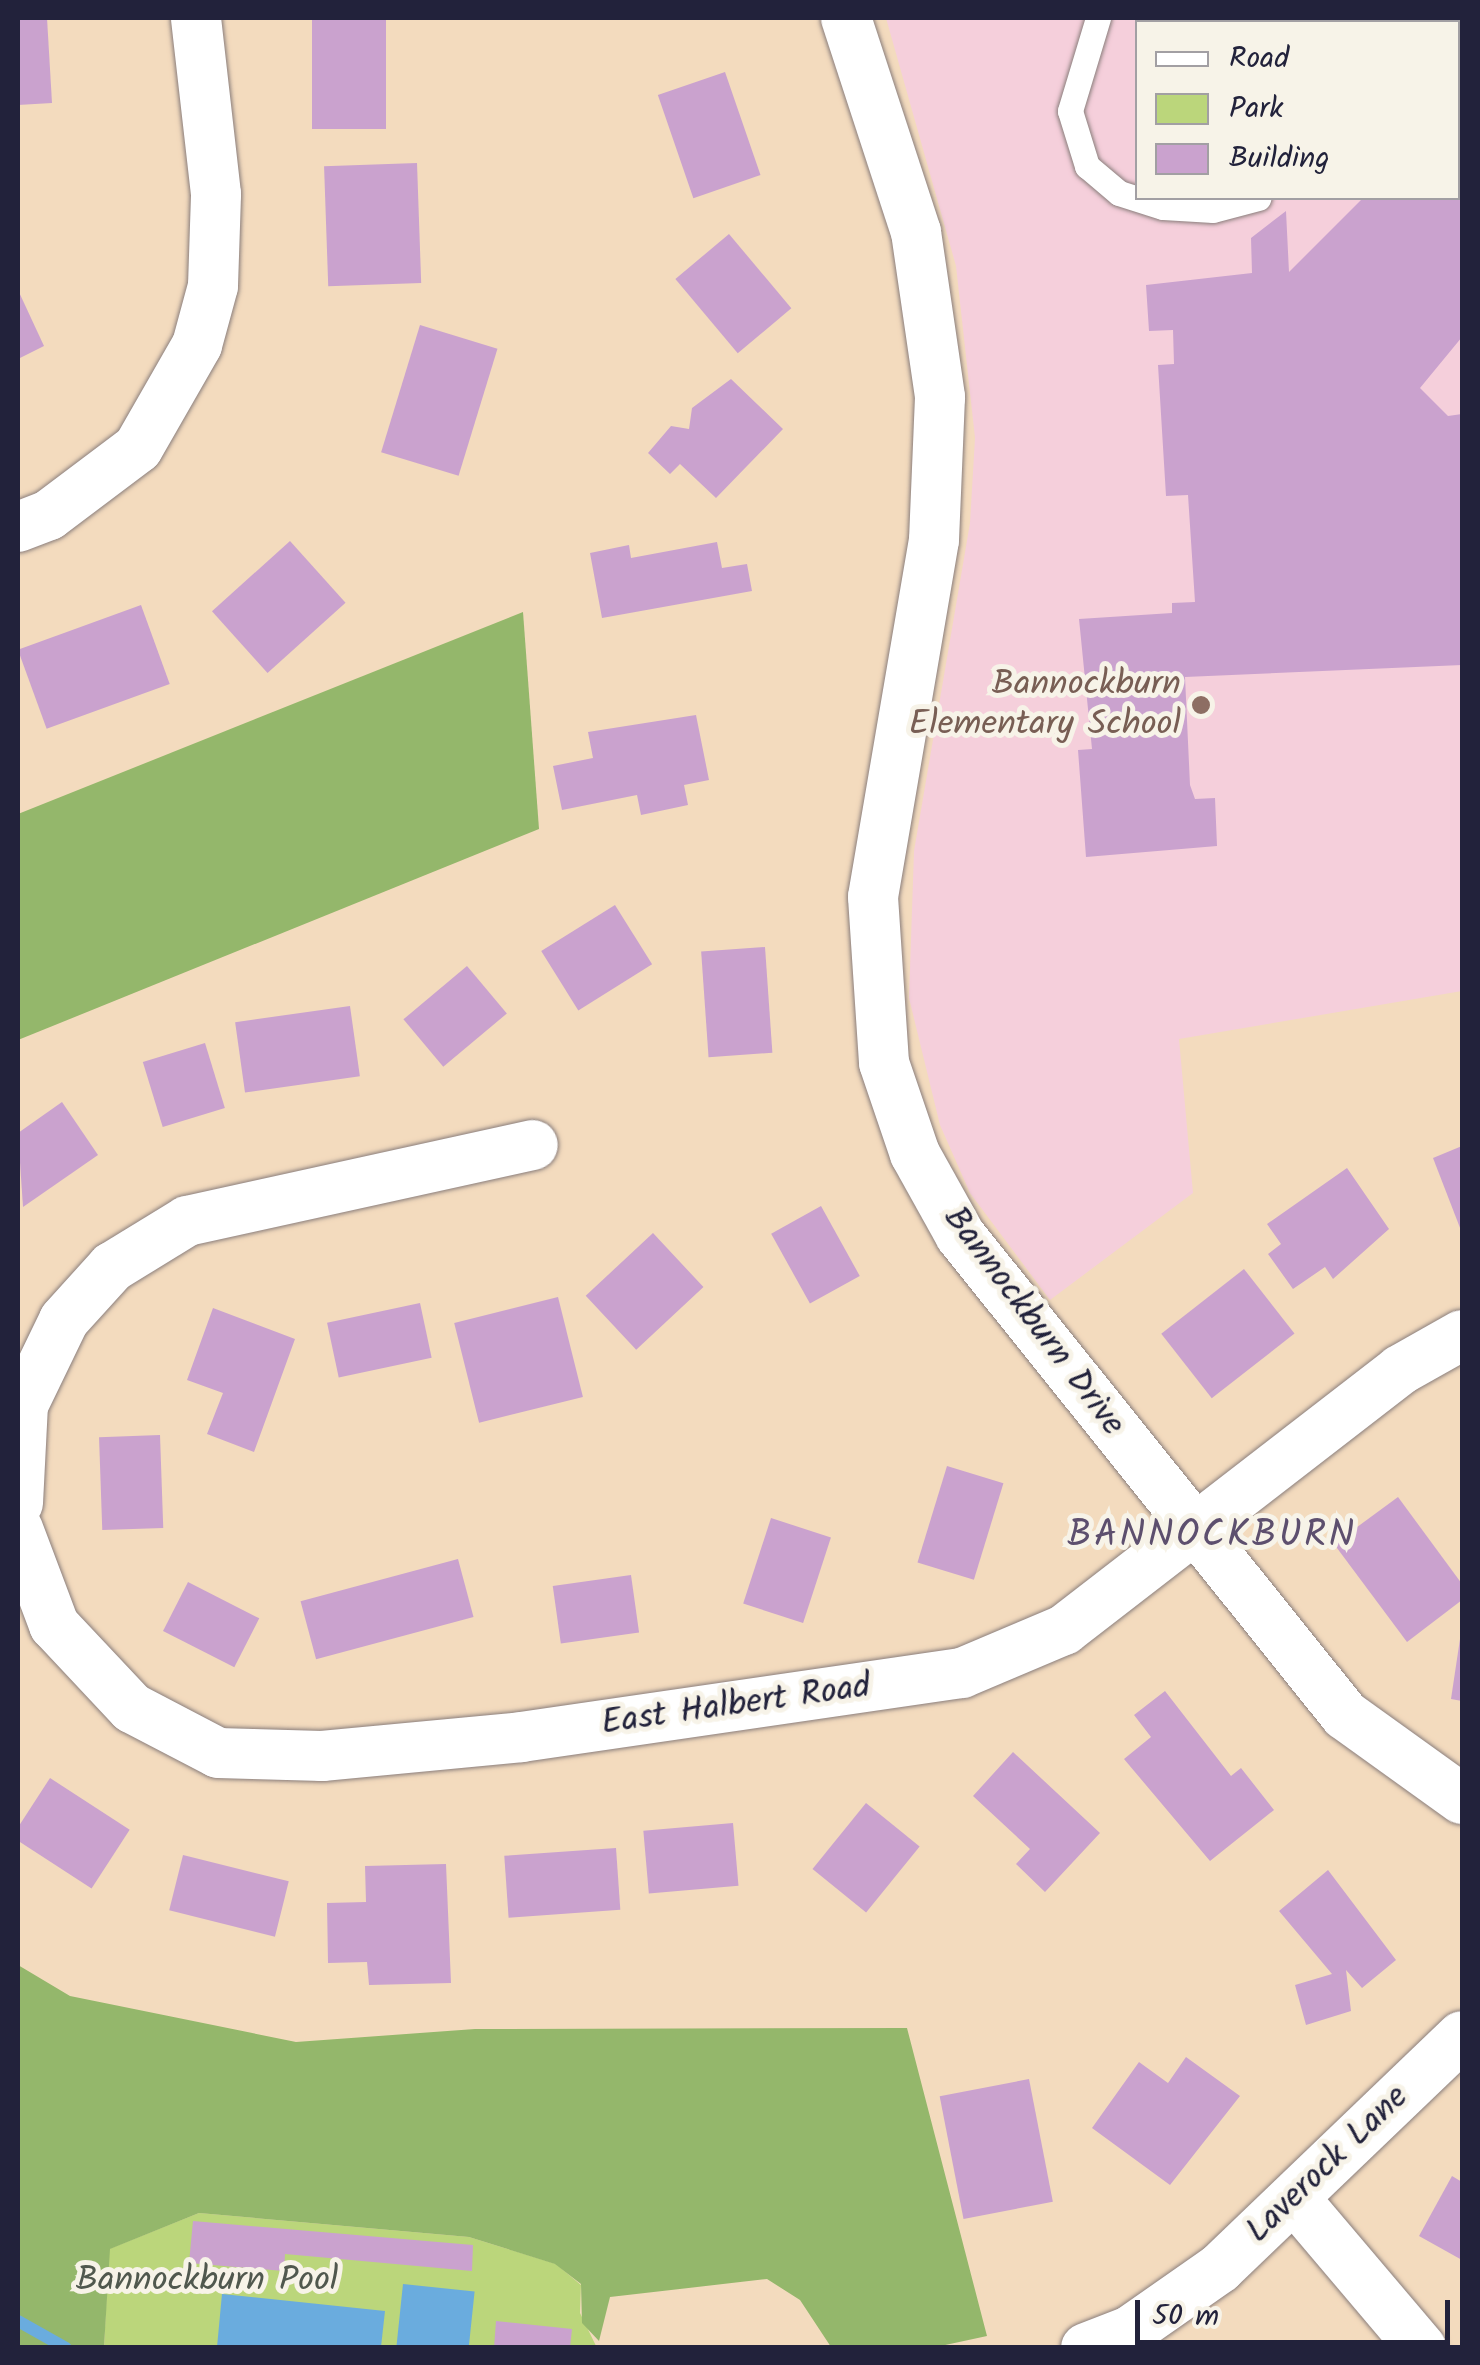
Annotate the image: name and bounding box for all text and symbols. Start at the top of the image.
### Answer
legend [1135,20,1460,200]
text: Road [1229,35,1289,83]
text: Park [1229,85,1283,133]
text: Building [1229,135,1329,183]
place label: Bannockburn Elementary School [909,664,1181,746]
marker: Bannockburn Elementary School [1190,694,1212,716]
street label: Bannockburn Drive [933,1199,1133,1445]
district label: BANNOCKBURN [1067,1514,1357,1560]
street label: East Halbert Road [599,1666,873,1746]
street label: Laverock Lane [1238,2077,1418,2253]
park label: Bannockburn Pool [76,2260,338,2302]
scale bar [1140,2280,1455,2342]
text: 50 m [1152,2293,1219,2341]

